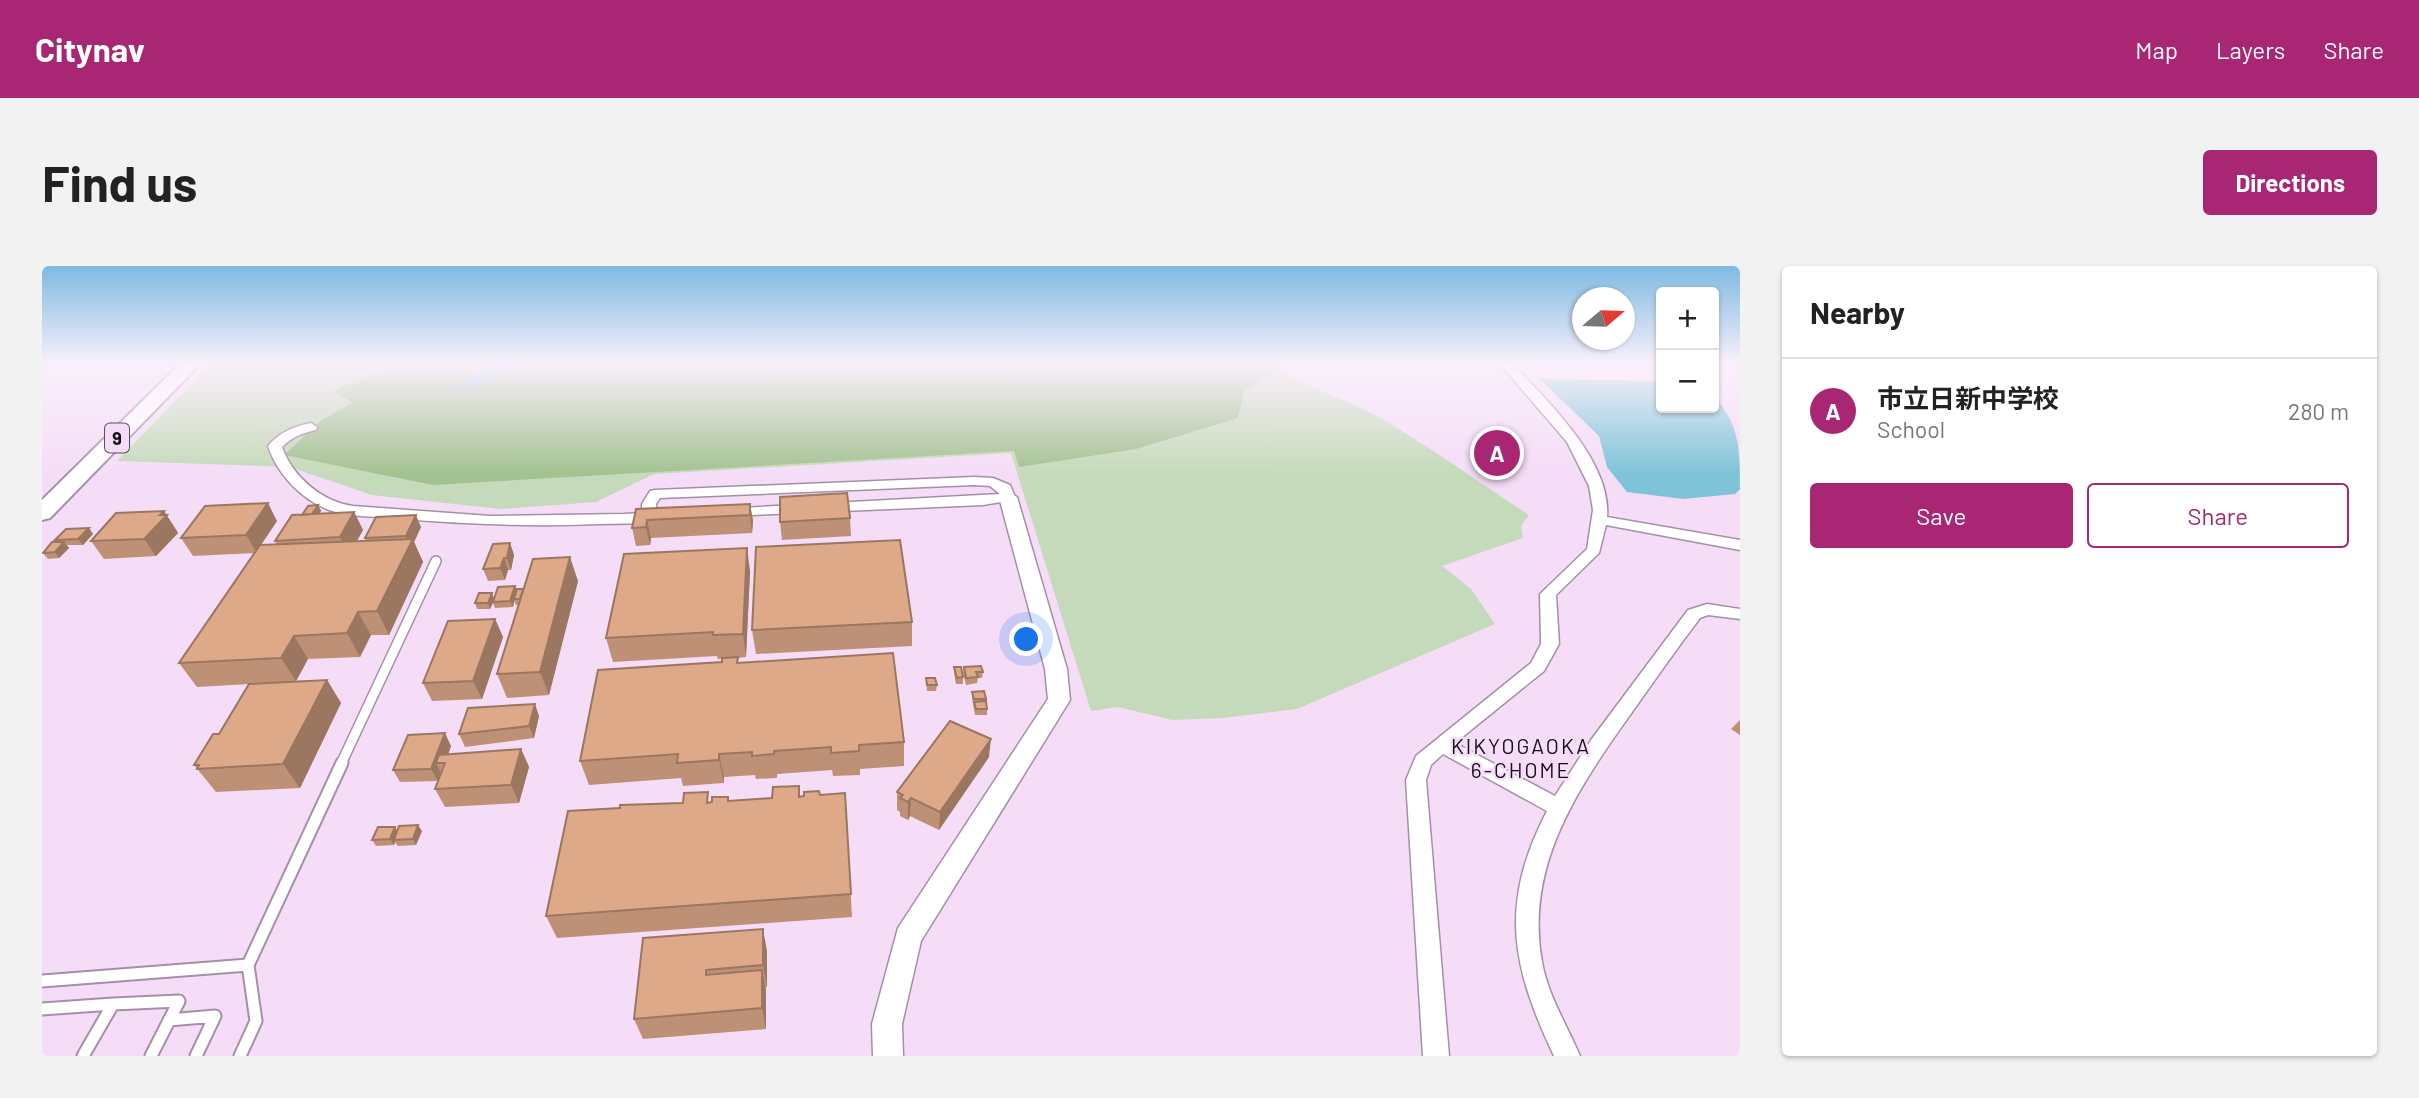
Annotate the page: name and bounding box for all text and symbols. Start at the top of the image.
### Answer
text: Citynav [35,29,145,69]
text: Map [2135,35,2178,64]
text: Layers [2216,35,2285,64]
text: Share [2323,35,2384,64]
button: Directions [2203,150,2377,215]
text: Find us [42,153,197,212]
north arrow [1572,287,1635,350]
map controls [1656,287,1719,413]
button: + [1656,287,1719,350]
text: Nearby [1810,294,1905,330]
button: − [1656,350,1719,413]
text: 市立日新中学校 [1877,382,2059,413]
text: A [1825,397,1841,425]
text: 280 m [2288,397,2349,425]
text: School [1877,415,1945,443]
road number: 9 [105,424,129,453]
pin: A [1474,427,1520,479]
button: Save [1810,483,2073,548]
button: Share [2087,483,2349,548]
your location [1009,622,1043,656]
district label: KIKYOGAOKA 6-CHOME [1451,733,1591,782]

